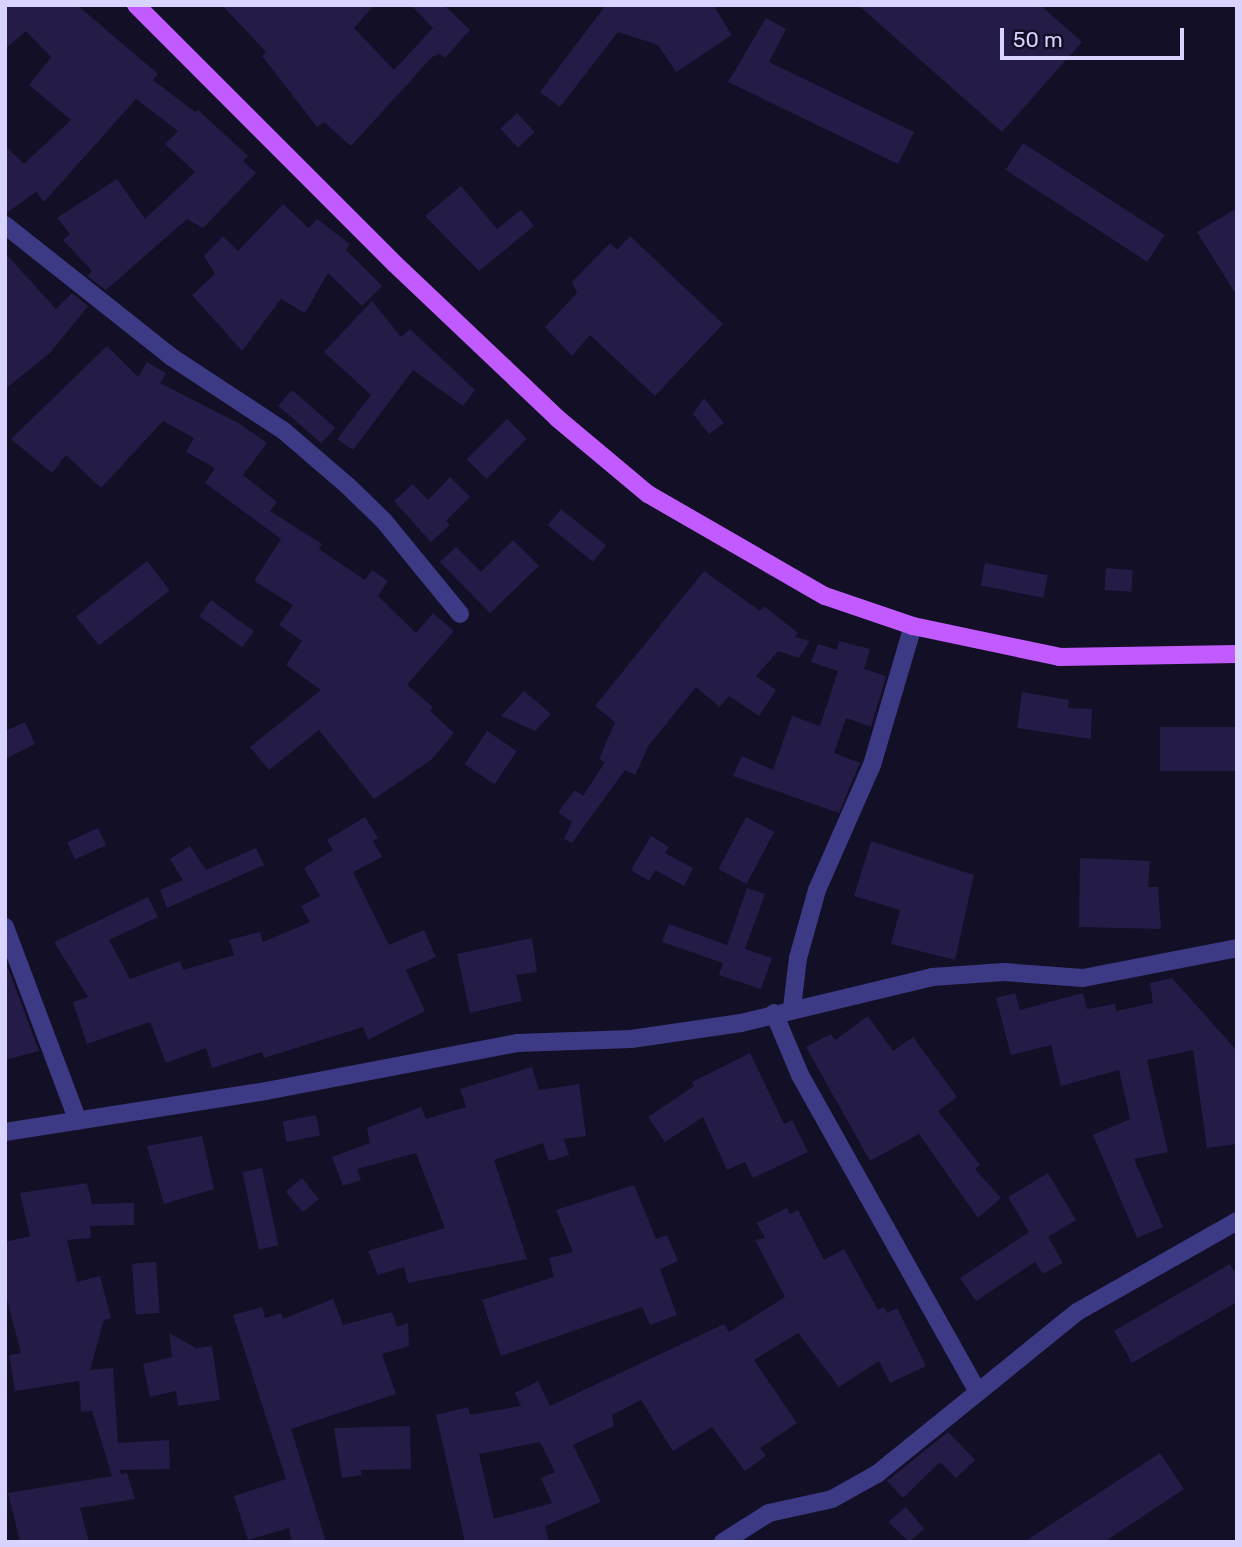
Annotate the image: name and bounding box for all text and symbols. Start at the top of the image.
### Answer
scale bar [1004,14,1188,58]
text: 50 m [1013,27,1063,52]

